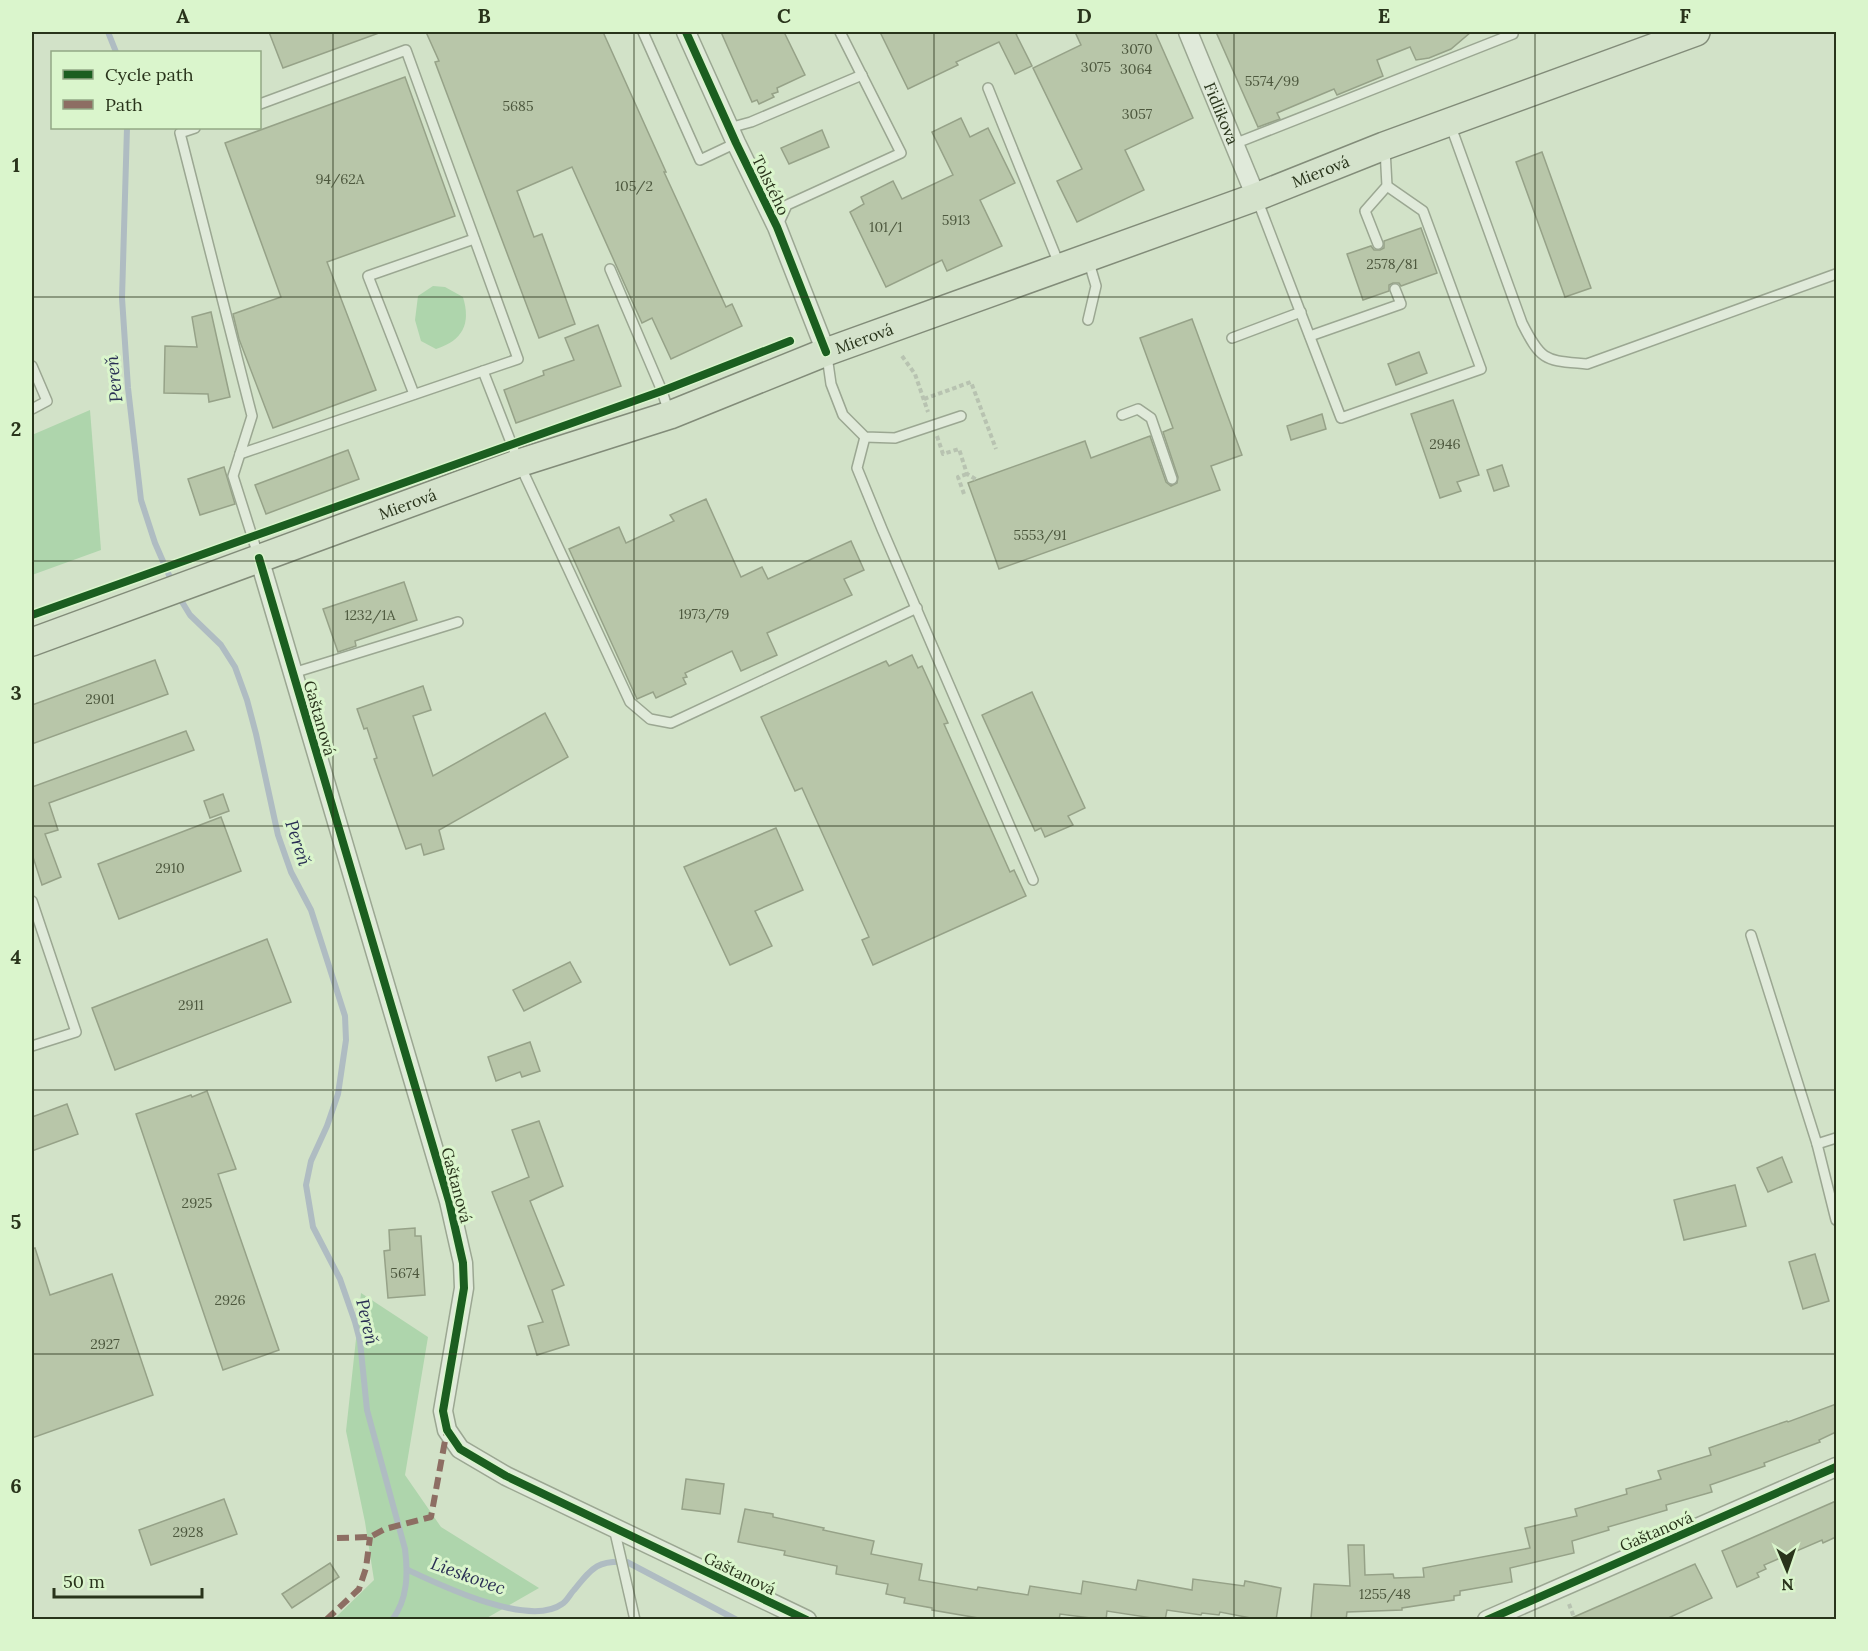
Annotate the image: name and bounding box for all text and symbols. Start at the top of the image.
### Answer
text: A [176,3,190,28]
text: B [477,3,491,28]
text: C [777,3,791,28]
text: D [1076,3,1092,28]
text: E [1378,3,1390,28]
text: F [1679,3,1691,28]
house number: 3070 [1121,40,1153,58]
legend [51,51,261,129]
house number: 3075 [1081,58,1111,76]
house number: 3064 [1120,60,1152,78]
text: Cycle path [105,63,194,86]
house number: 5574/99 [1245,72,1299,90]
street label: Fidlikova [1200,79,1243,147]
text: Path [105,93,143,116]
house number: 5685 [502,97,534,115]
house number: 3057 [1122,105,1153,123]
street label: Mierová [1289,151,1352,192]
text: 1 [12,152,20,177]
street label: Tolstého [748,152,794,218]
house number: 94/62A [315,170,365,188]
house number: 105/2 [615,177,653,195]
house number: 5913 [942,211,971,229]
house number: 101/1 [869,218,903,236]
house number: 2578/81 [1366,255,1418,273]
street label: Mierová [832,319,896,358]
water label: Pereň [100,355,127,404]
text: 2 [11,416,21,441]
house number: 2946 [1429,435,1461,453]
street label: Mierová [376,484,439,524]
house number: 5553/91 [1014,526,1066,544]
house number: 1973/79 [679,605,729,623]
house number: 1232/1A [344,606,396,624]
street label: Gaštanová [300,678,340,758]
text: 3 [10,680,22,705]
house number: 2901 [85,690,115,708]
water label: Pereň [280,817,317,869]
house number: 2910 [155,859,185,877]
text: 4 [11,944,22,969]
house number: 2911 [178,996,204,1014]
street label: Gaštanová [437,1145,477,1225]
house number: 2925 [182,1194,212,1212]
text: 5 [11,1209,22,1234]
house number: 5674 [390,1264,420,1282]
house number: 2926 [214,1291,246,1309]
water label: Pereň [351,1297,384,1347]
house number: 2927 [90,1335,120,1353]
text: 6 [10,1473,22,1498]
street label: Gaštanová [1616,1507,1696,1555]
house number: 2928 [173,1523,204,1541]
north arrow [1757,1540,1817,1600]
street label: Gaštanová [701,1547,779,1599]
water label: Lieskovec [428,1551,509,1600]
scale bar [54,1561,202,1599]
text: 50 m [63,1570,105,1593]
text: N [1781,1575,1794,1595]
house number: 1255/48 [1359,1585,1411,1603]

